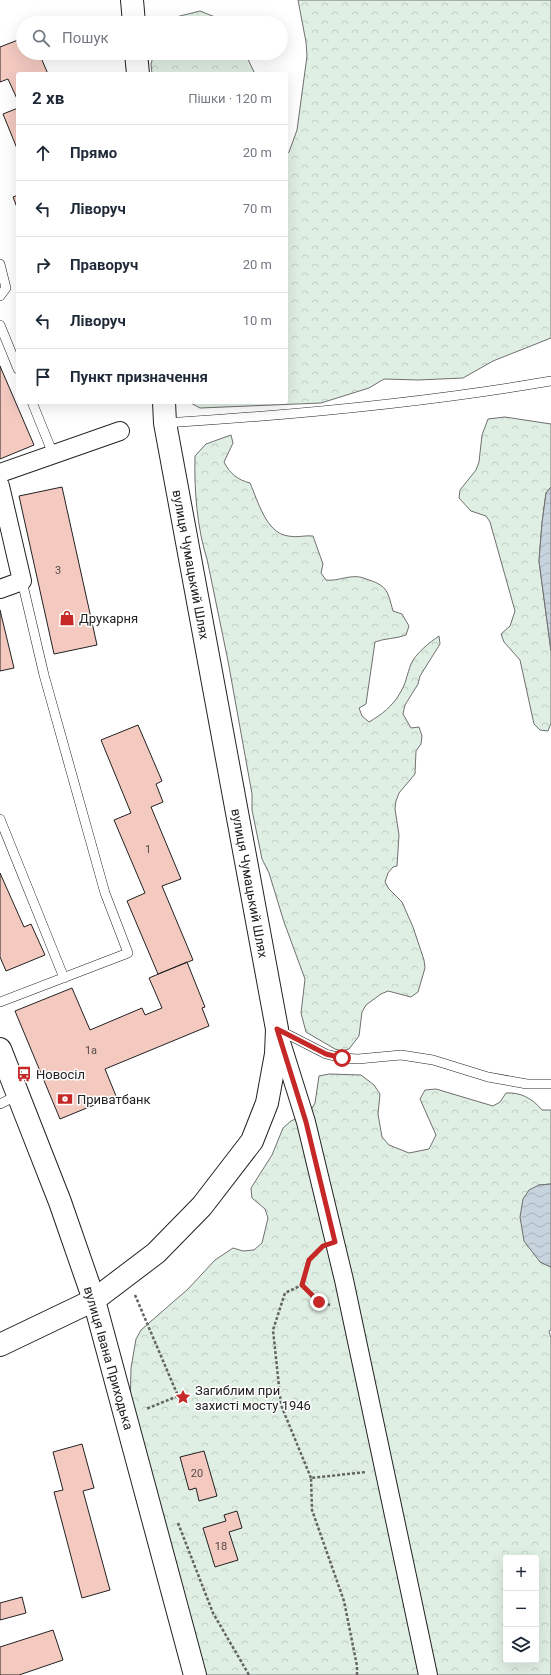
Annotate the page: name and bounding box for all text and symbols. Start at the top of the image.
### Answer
search box [16,16,288,60]
icon: search [30,27,52,49]
text: Пошук [62,29,109,47]
text: 2 хв [32,88,64,108]
text: Пішки · 120 m [188,91,272,106]
icon: ahead [32,142,54,164]
text: Прямо [70,144,117,162]
text: 20 m [243,145,272,160]
icon: left [32,198,54,220]
text: Ліворуч [70,200,126,218]
text: 70 m [243,201,272,216]
icon: right [32,254,54,276]
text: Праворуч [70,256,138,274]
text: 20 m [243,257,272,272]
icon: left [32,310,54,332]
text: Ліворуч [70,312,126,330]
text: 10 m [243,313,272,328]
icon: arrive [32,366,54,388]
text: Пункт призначення [70,368,208,386]
street label: вулиця Чумацький Шлях [170,489,212,641]
house number: 3 [55,564,61,577]
shop icon: Друкарня [58,609,76,627]
place label: Друкарня [79,611,138,626]
street label: вулиця Чумацький Шлях [228,807,271,960]
house number: 1 [145,843,151,856]
house number: 1а [85,1044,97,1057]
route start [333,1049,351,1067]
bus stop icon: Новосіл [15,1065,33,1083]
place label: Новосіл [36,1067,85,1082]
bank icon: Приватбанк [56,1090,74,1108]
place label: Приватбанк [77,1092,151,1107]
street label: вулиця Івана Приходька [81,1285,136,1432]
route end [310,1293,328,1311]
place label: Загиблим при захисті мосту 1946 [195,1383,311,1413]
place icon: Загиблим при захисті мосту 1946 [174,1388,192,1406]
house number: 20 [191,1467,203,1480]
house number: 18 [215,1540,227,1553]
map controls [503,1555,539,1663]
button: + [503,1555,539,1591]
button: − [503,1591,539,1627]
button: layers [503,1627,539,1663]

